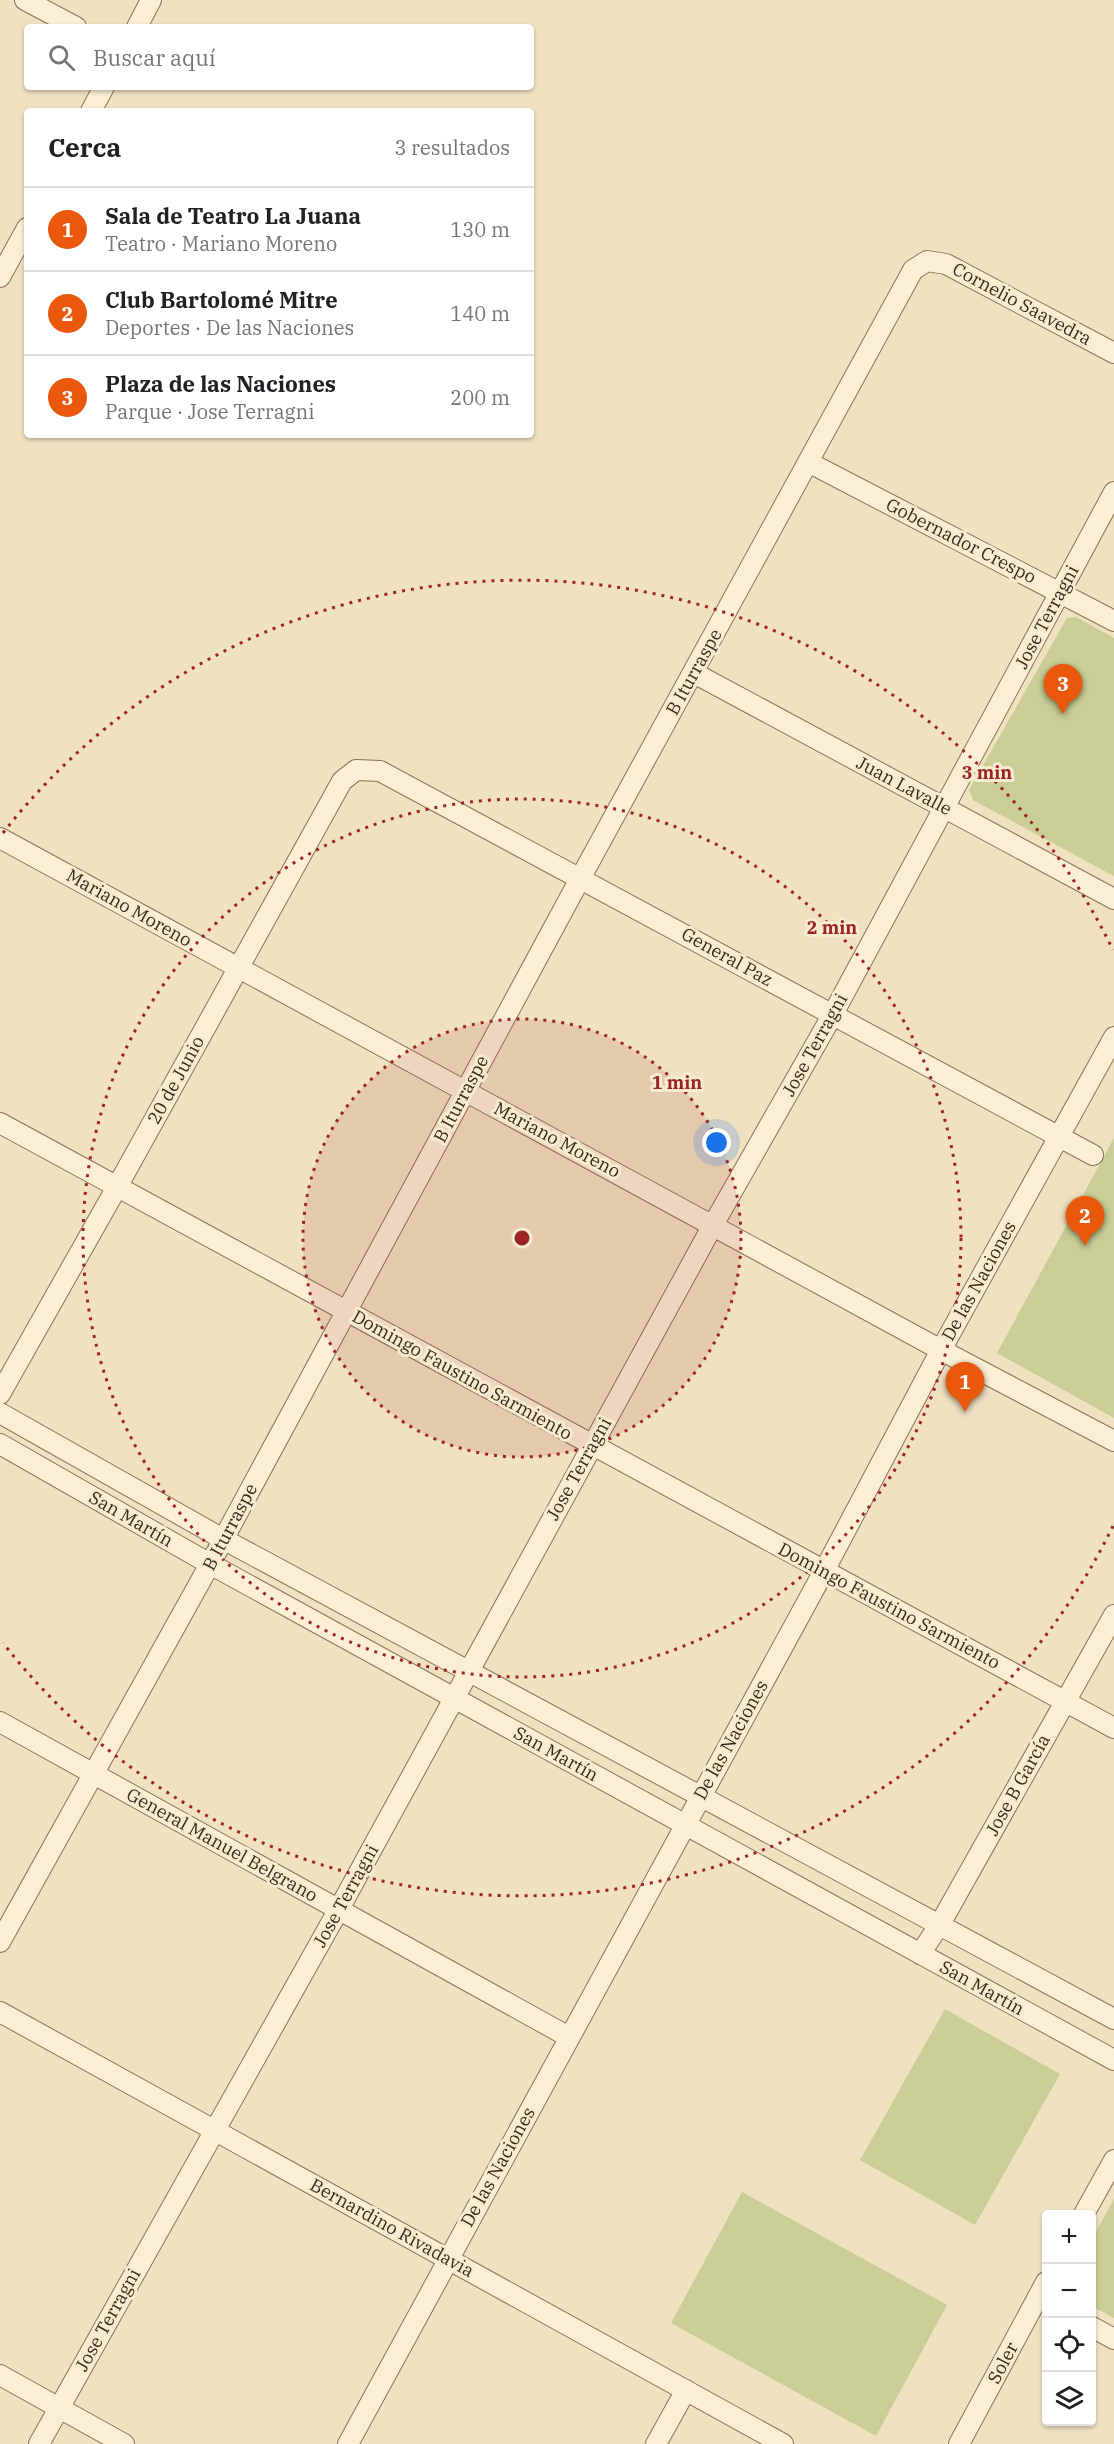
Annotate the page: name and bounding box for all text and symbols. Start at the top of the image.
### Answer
search box [24,24,534,90]
icon: search [45,41,78,74]
text: Buscar aquí [93,43,216,72]
text: Cerca [48,130,121,164]
text: 3 resultados [394,134,510,161]
text: Sala de Teatro La Juana [105,201,361,230]
text: 1 [62,216,74,243]
text: 130 m [450,216,510,243]
text: Teatro · Mariano Moreno [105,230,337,257]
street label: Cornelio Saavedra [949,257,1096,350]
text: Club Bartolomé Mitre [105,285,338,314]
text: 2 [62,300,74,327]
text: 140 m [450,300,510,327]
text: Deportes · De las Naciones [105,314,354,341]
text: Plaza de las Naciones [105,369,336,398]
text: 3 [62,384,74,411]
text: 200 m [450,384,510,411]
text: Parque · Jose Terragni [105,398,315,425]
street label: Gobernador Crespo [882,493,1040,588]
street label: Jose Terragni [1010,561,1084,673]
street label: B Iturraspe [660,624,727,719]
pin: 3 [1044,664,1082,714]
street label: Juan Lavalle [853,751,956,820]
text: 3 min [962,761,1012,784]
street label: Mariano Moreno [62,864,196,952]
text: 2 min [807,916,857,939]
street label: General Paz [677,922,777,991]
street label: Jose Terragni [777,989,852,1100]
street label: 20 de Junio [142,1032,209,1128]
street label: B Iturraspe [428,1051,493,1146]
text: 1 min [652,1071,702,1094]
street label: Mariano Moreno [490,1097,624,1183]
your location [702,1128,731,1157]
pin: 2 [1066,1196,1104,1246]
street label: De las Naciones [936,1217,1021,1345]
centre of rings [512,1228,532,1248]
street label: Domingo Faustino Sarmiento [348,1304,576,1445]
pin: 1 [946,1362,984,1412]
street label: Jose Terragni [541,1413,616,1524]
street label: B Iturraspe [197,1479,262,1574]
street label: San Martín [85,1485,177,1552]
street label: Domingo Faustino Sarmiento [774,1537,1004,1674]
street label: De las Naciones [688,1676,773,1804]
street label: San Martín [510,1721,603,1786]
street label: Jose B García [980,1730,1055,1840]
street label: General Manuel Belgrano [123,1782,322,1907]
street label: Jose Terragni [308,1840,383,1951]
street label: San Martín [936,1955,1029,2020]
street label: De las Naciones [455,2103,540,2231]
street label: Bernardino Rivadavia [306,2173,478,2282]
map controls [1042,2210,1096,2426]
button: + [1042,2210,1096,2264]
street label: Jose Terragni [70,2264,145,2375]
button: − [1042,2264,1096,2318]
button: locate [1042,2318,1096,2372]
street label: Soler [982,2338,1023,2387]
button: layers [1042,2372,1096,2426]

